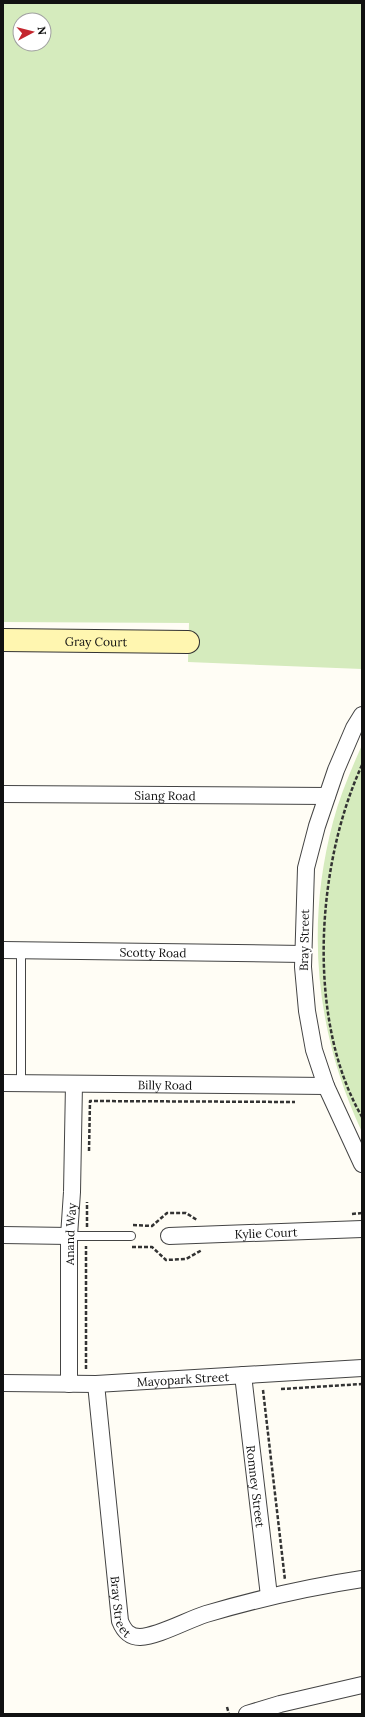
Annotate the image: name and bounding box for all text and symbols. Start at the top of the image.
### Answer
north arrow [12,12,52,52]
text: N [34,26,49,36]
street label: Gray Court [65,633,128,649]
street label: Siang Road [134,787,196,803]
street label: Bray Street [296,908,312,971]
street label: Scotty Road [119,944,187,960]
street label: Billy Road [138,1077,192,1092]
street label: Anand Way [61,1202,79,1266]
street label: Kylie Court [234,1224,298,1241]
street label: Mayopark Street [136,1368,230,1389]
street label: Romney Street [244,1444,268,1528]
street label: Bray Street [108,1575,135,1641]

